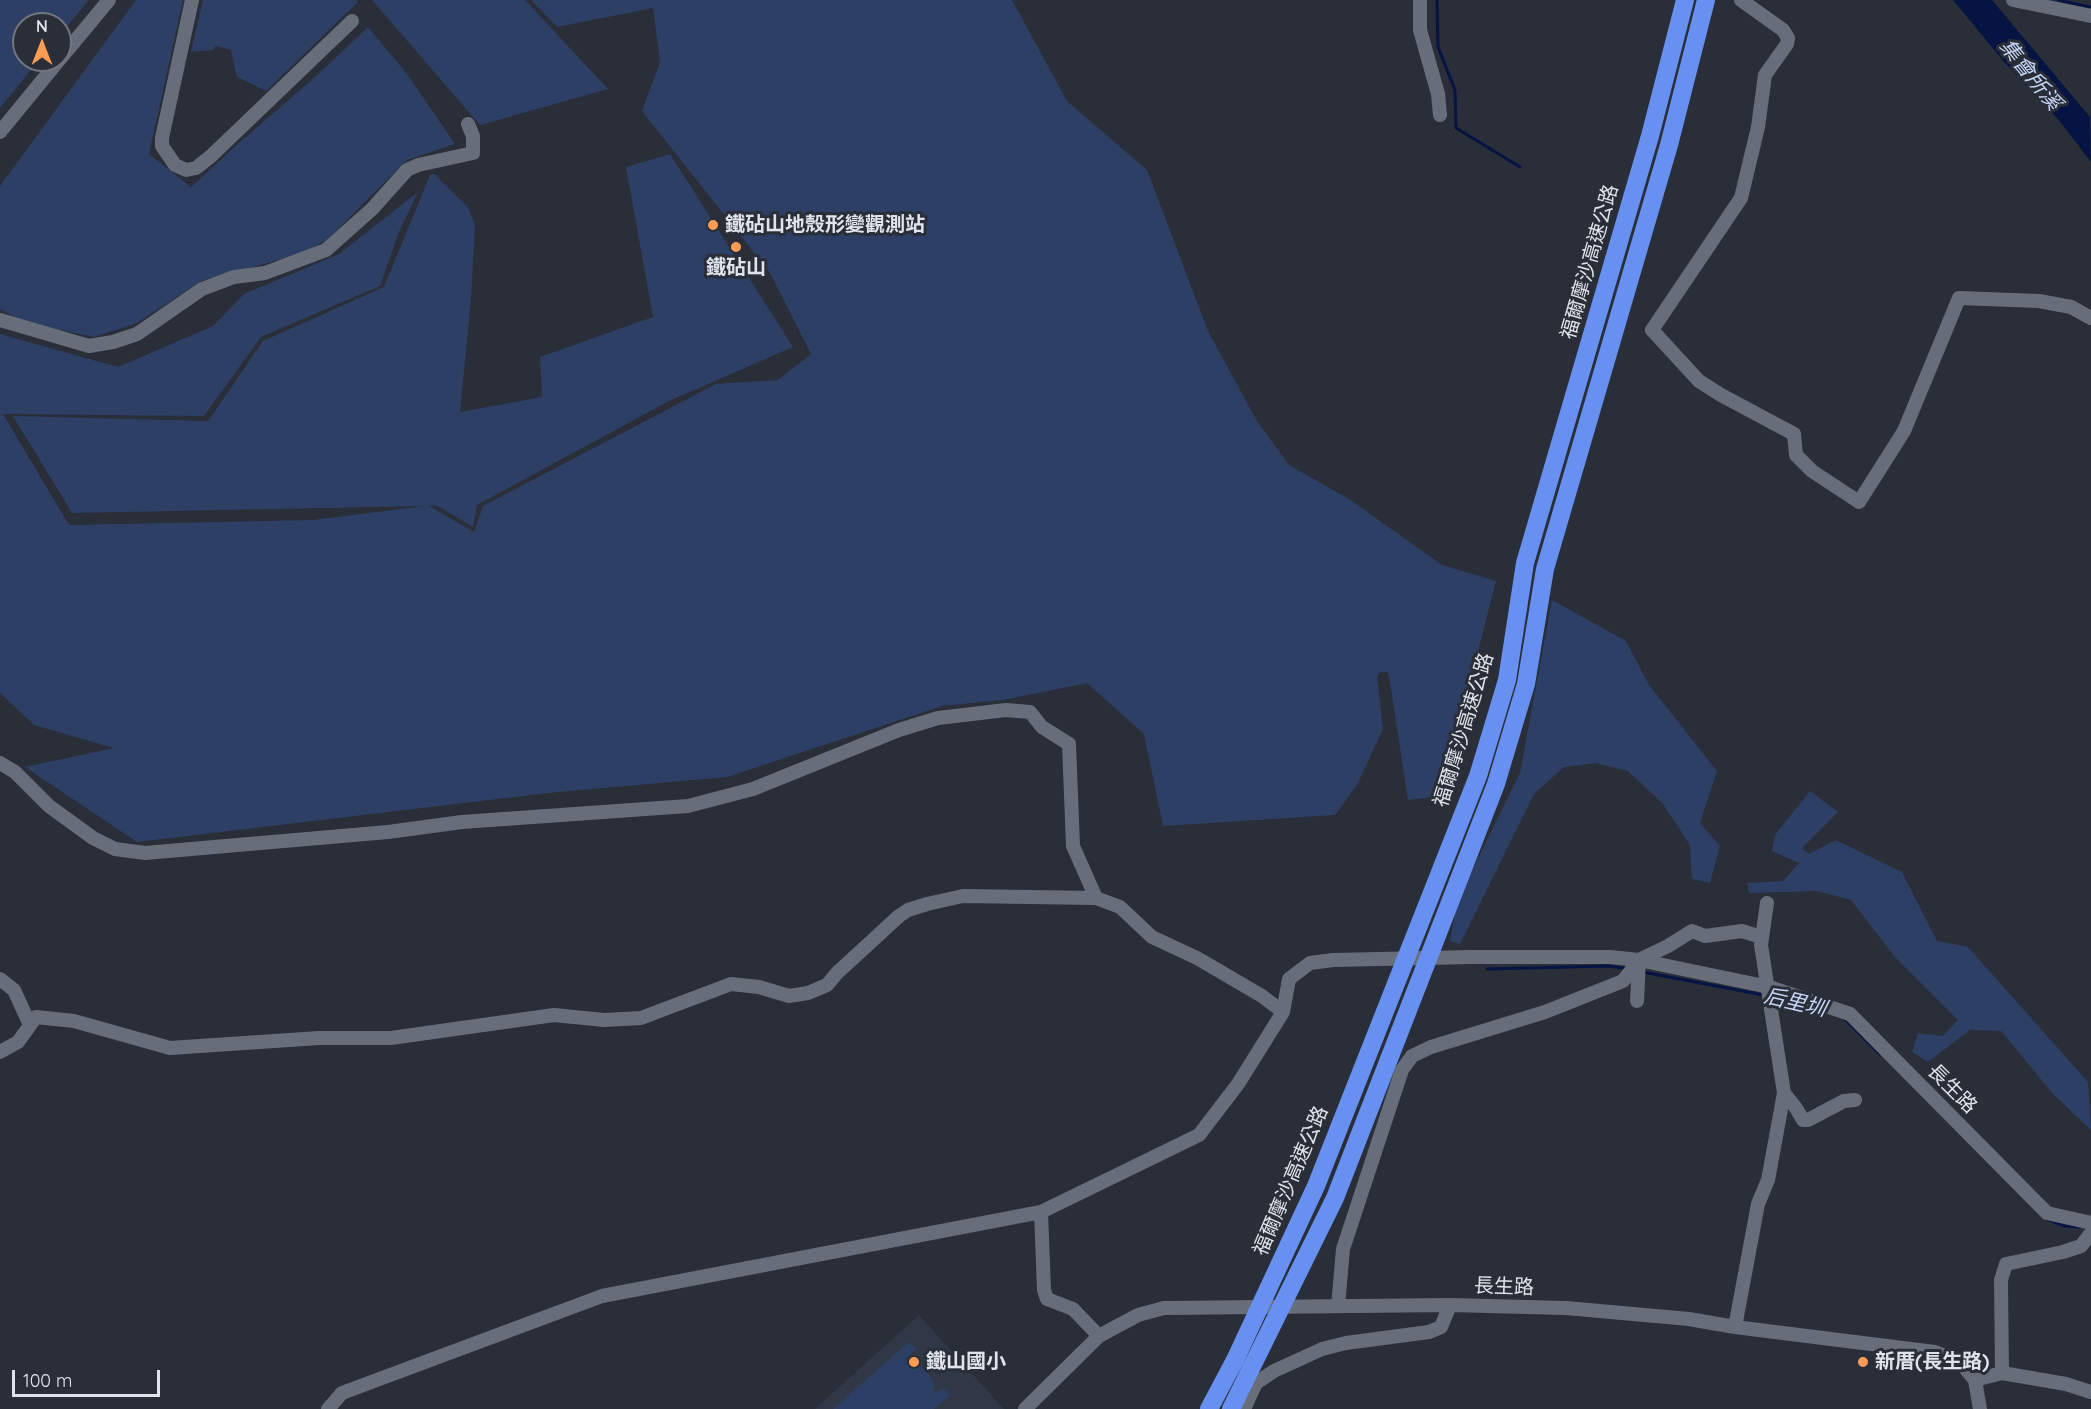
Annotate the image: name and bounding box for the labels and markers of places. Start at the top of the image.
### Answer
place label: 鐵砧山地殼形變觀測站 [725,213,925,237]
marker: 鐵砧山地殼形變觀測站 [706,218,720,232]
marker: 鐵砧山 [729,240,743,254]
place label: 鐵砧山 [706,256,766,280]
place label: 鐵山國小 [926,1350,1006,1374]
place label: 新厝(長生路) [1875,1350,1989,1374]
marker: 鐵山國小 [907,1355,921,1369]
marker: 新厝(長生路) [1856,1355,1870,1369]

